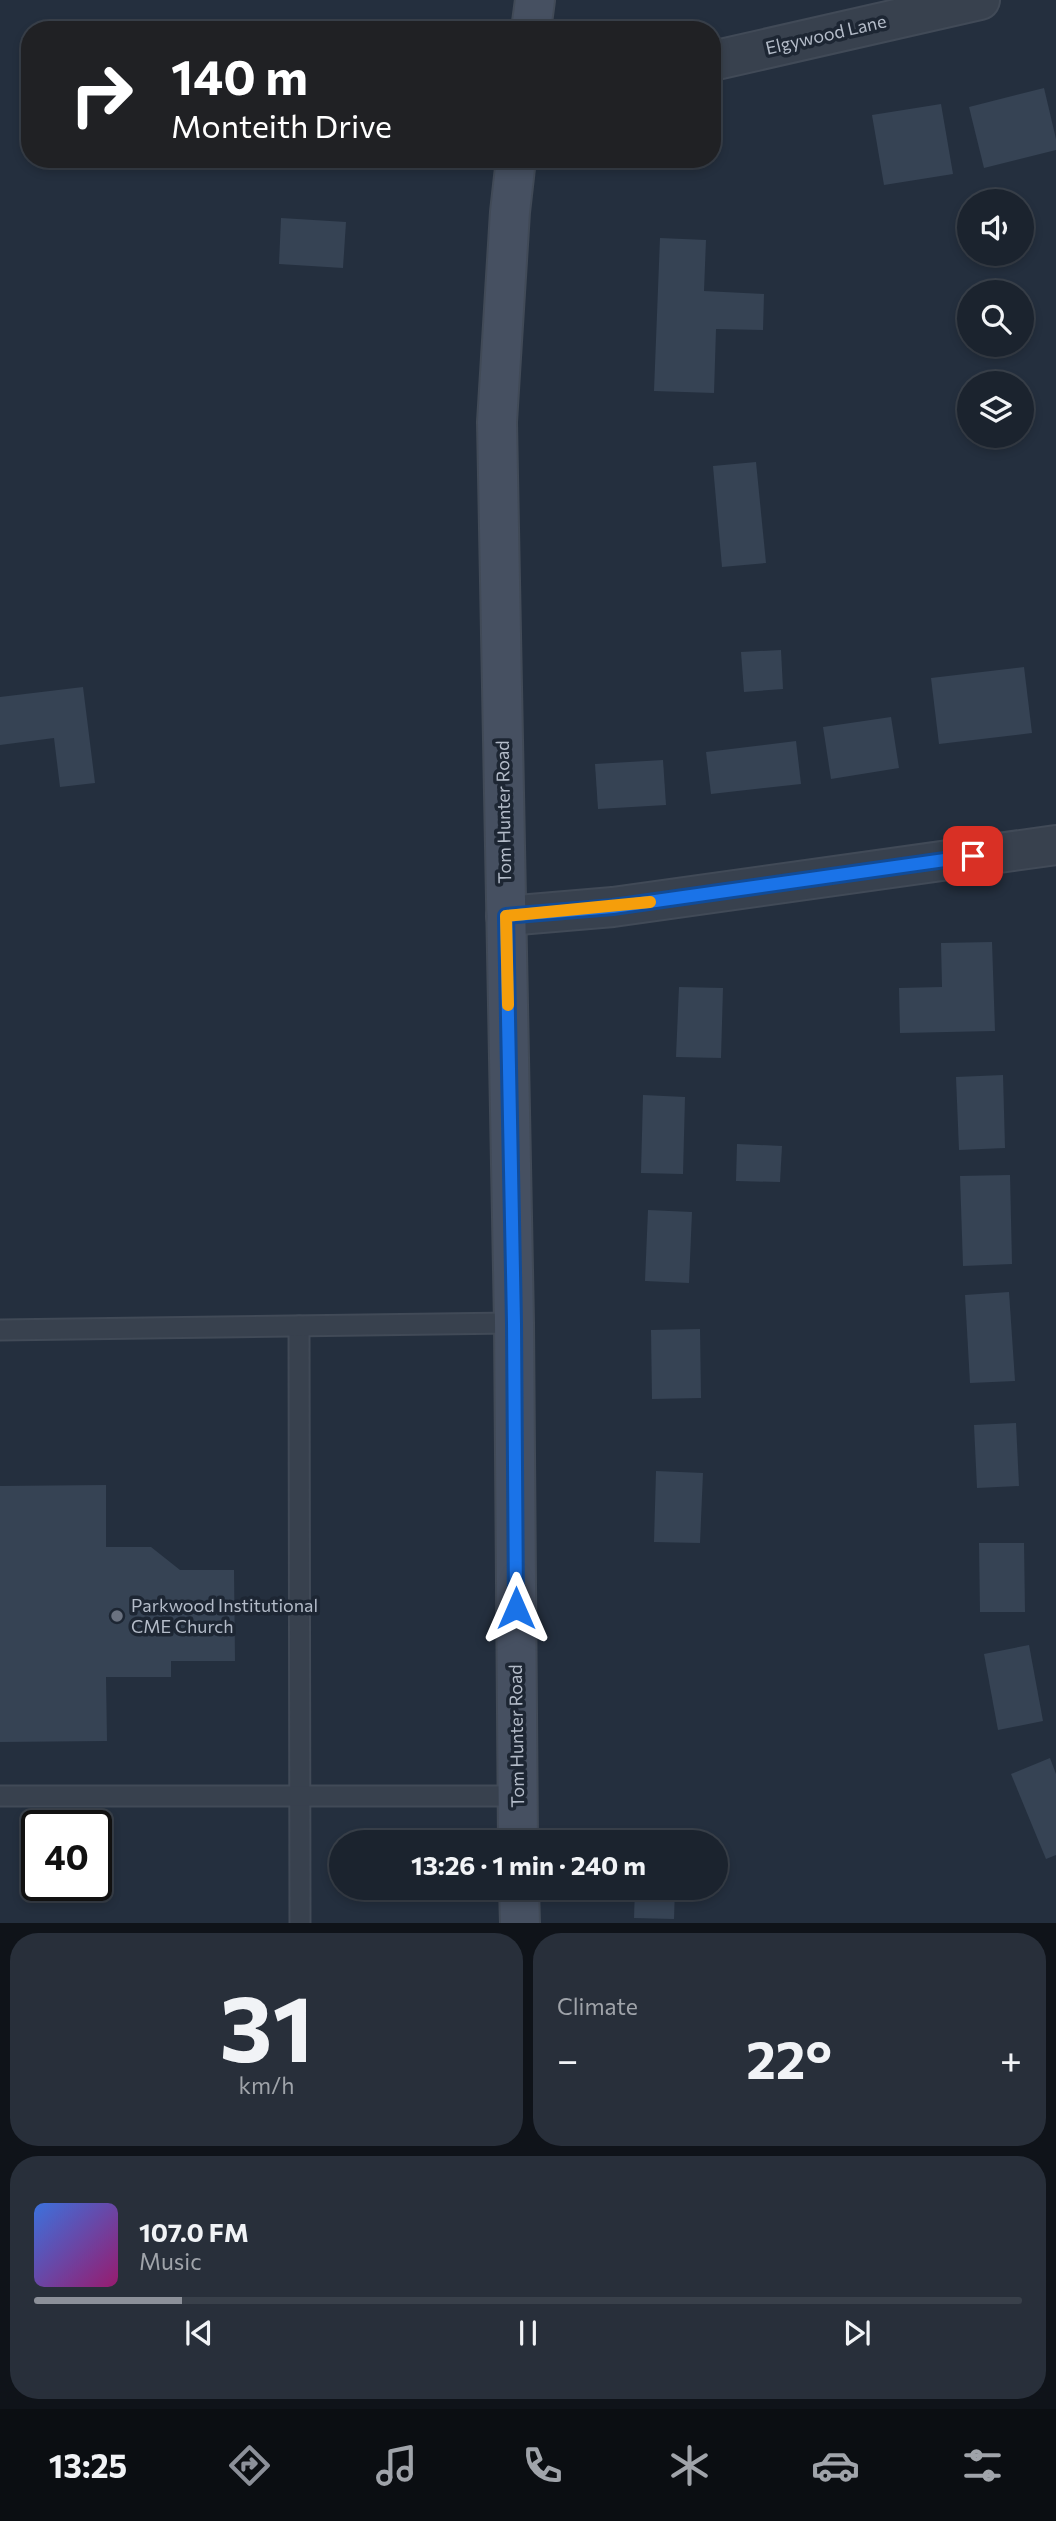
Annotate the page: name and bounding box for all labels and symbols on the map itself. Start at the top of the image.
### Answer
street label: Elgywood Lane [763,9,888,59]
street label: Tom Hunter Road [491,740,515,884]
pin [943,826,1003,886]
position arrow [479,1571,553,1645]
place label: Parkwood Institutional CME Church [131,1594,318,1637]
marker: Parkwood Institutional CME Church [109,1608,125,1624]
street label: Tom Hunter Road [504,1664,528,1808]
speed limit sign: 40 [21,1810,112,1901]

